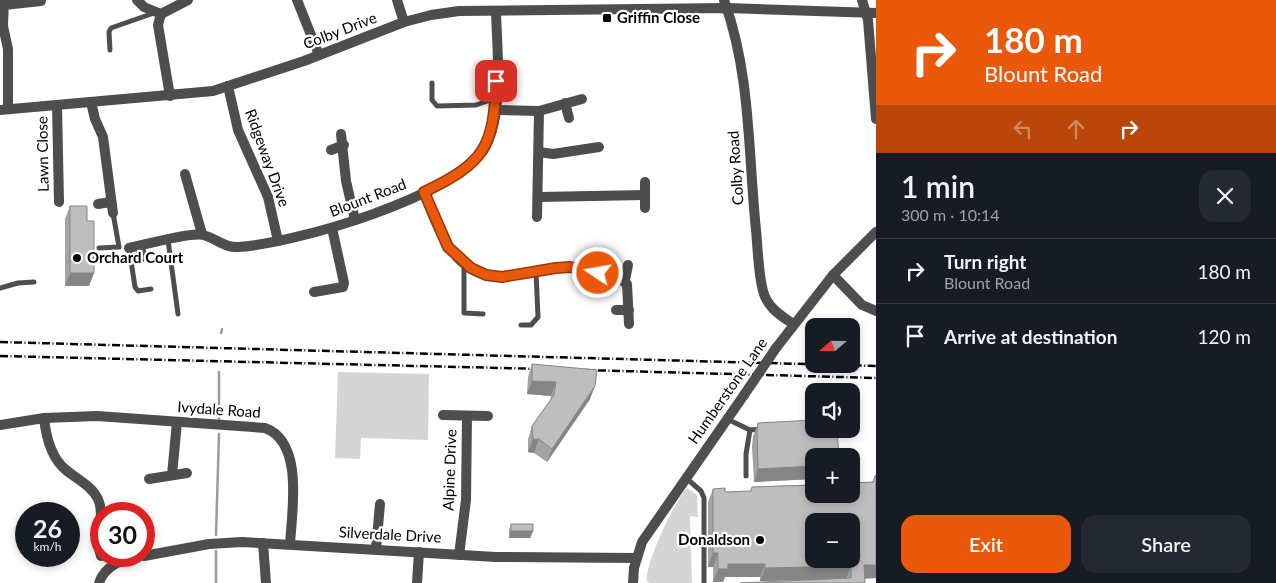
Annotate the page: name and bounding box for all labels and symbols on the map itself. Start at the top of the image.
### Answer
street label: Colby Drive [300,8,379,52]
place label: Griffin Close [617,8,700,26]
marker: Griffin Close [601,12,613,24]
pin [475,60,517,102]
street label: Ridgeway Drive [242,106,294,209]
street label: Lawn Close [32,116,52,192]
street label: Colby Road [723,130,747,206]
street label: Blount Road [327,174,409,220]
position arrow [571,246,623,298]
place label: Orchard Court [87,248,184,266]
marker: Orchard Court [71,252,83,264]
north arrow [805,318,860,372]
street label: Humberstone Lane [684,334,771,447]
street label: Ivydale Road [177,397,261,421]
street label: Alpine Drive [439,429,459,511]
speed limit sign: 30 [90,502,155,567]
street label: Silverdale Drive [338,522,442,546]
place label: Donaldson [678,530,750,548]
marker: Donaldson [754,534,766,546]

